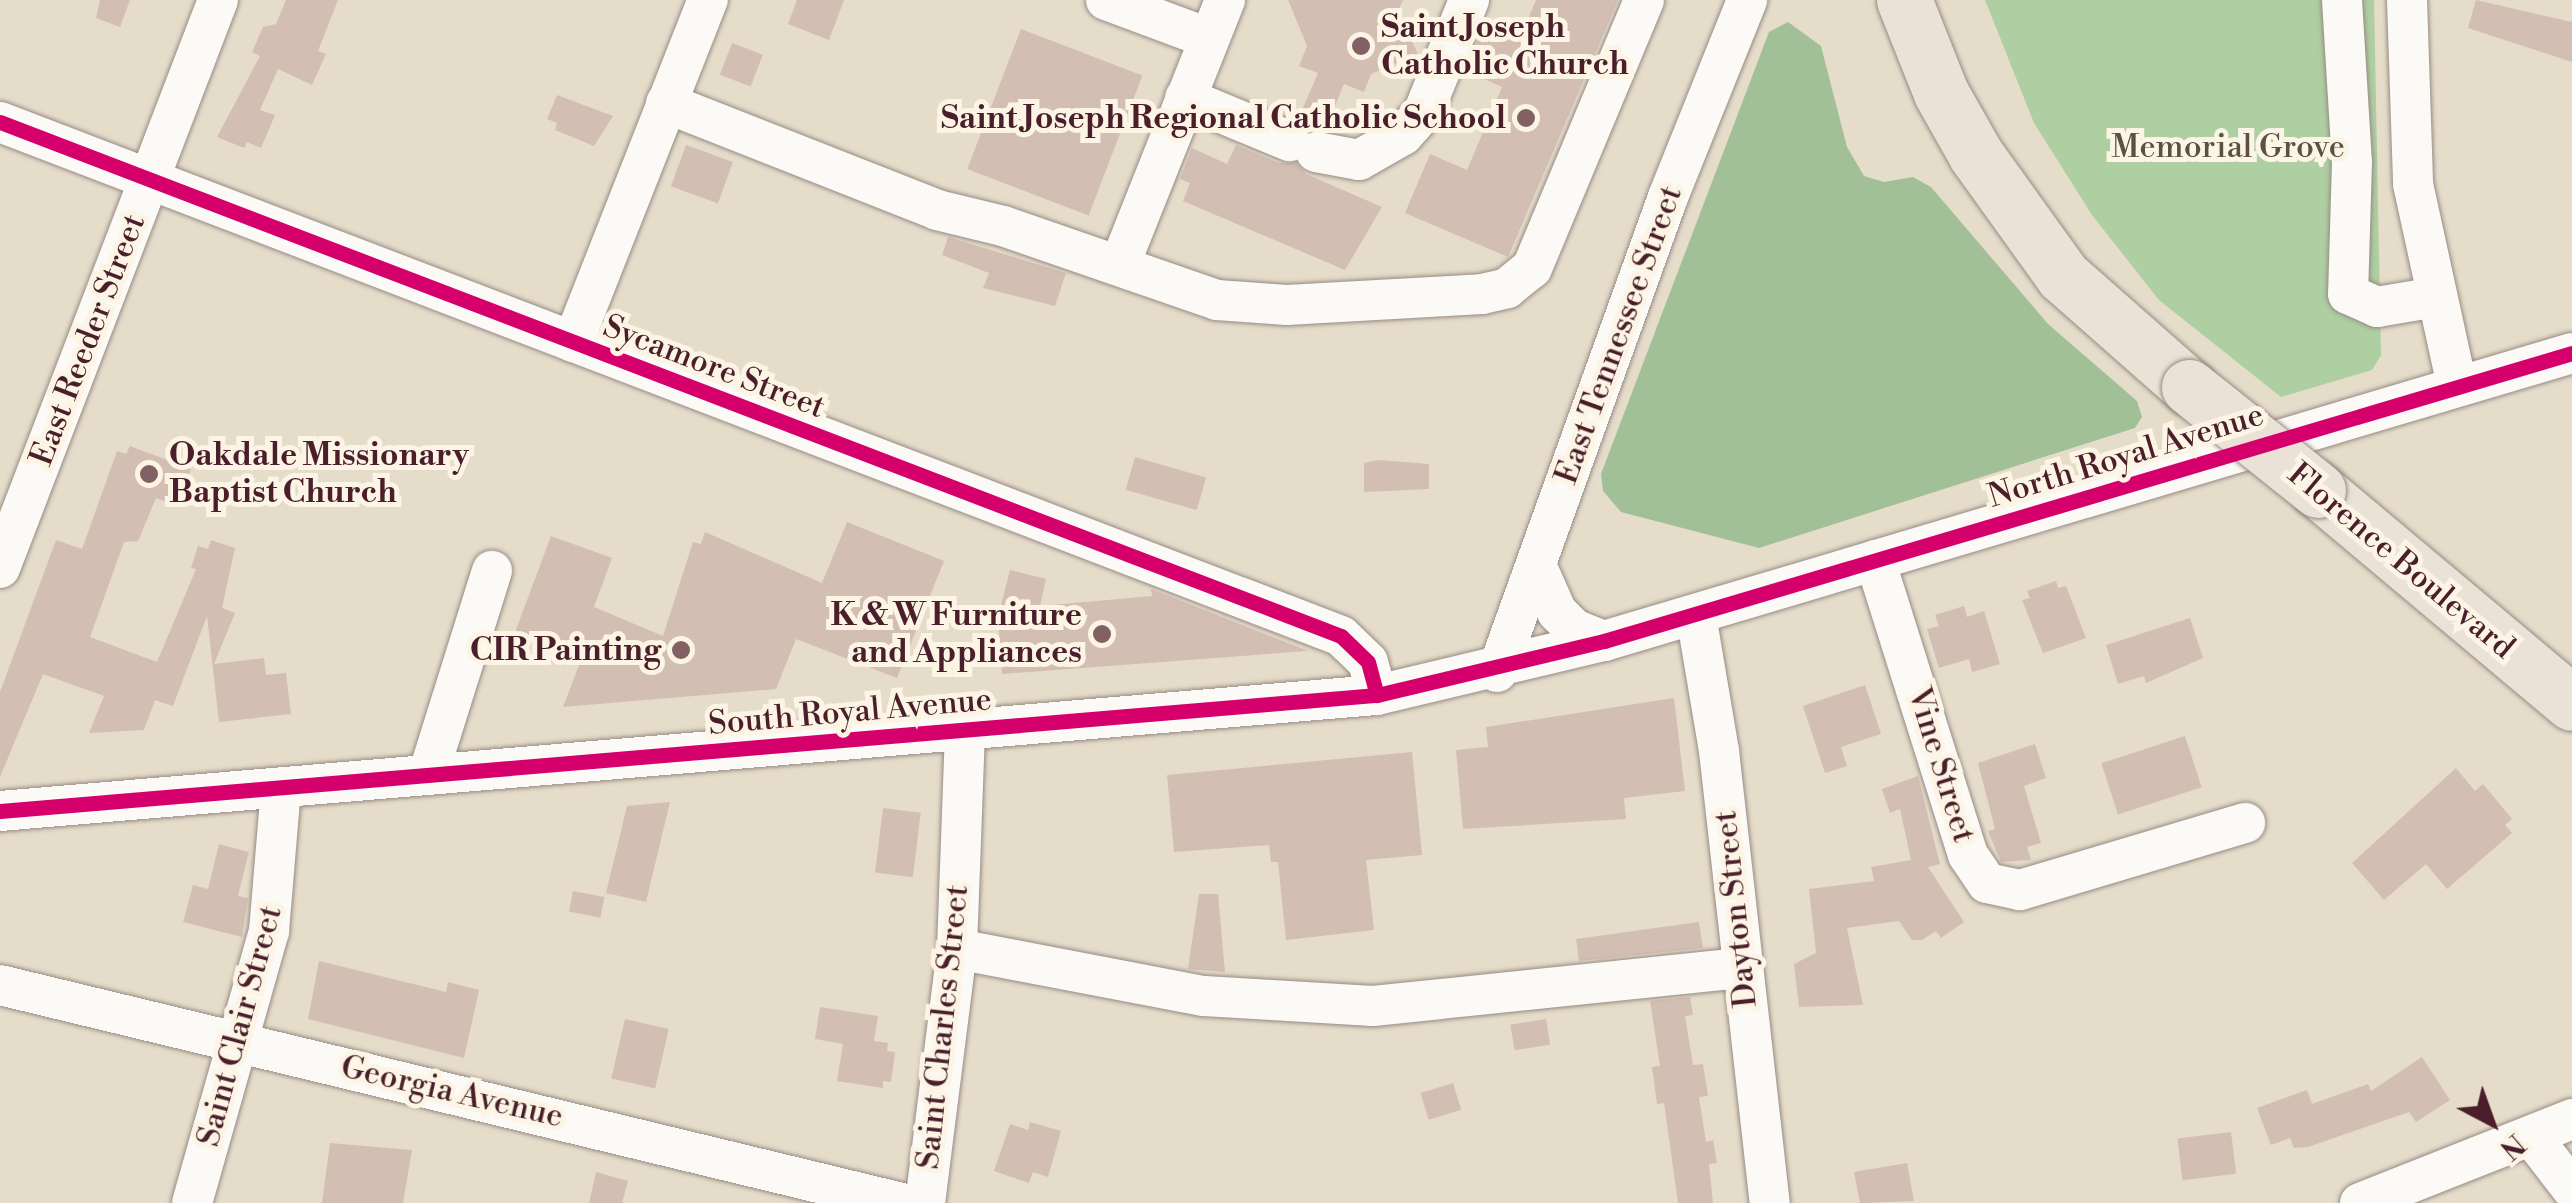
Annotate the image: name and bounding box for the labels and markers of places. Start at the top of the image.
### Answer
place label: Saint Joseph Catholic Church [1381,9,1629,84]
marker: Saint Joseph Catholic Church [1350,35,1372,57]
place label: Saint Joseph Regional Catholic School [941,99,1506,137]
marker: Saint Joseph Regional Catholic School [1515,107,1537,129]
place label: Oakdale Missionary Baptist Church [169,437,469,512]
marker: Oakdale Missionary Baptist Church [138,463,160,485]
place label: K & W Furniture and Appliances [830,597,1082,672]
marker: K & W Furniture and Appliances [1091,623,1113,645]
place label: CIR Painting [470,631,661,669]
marker: CIR Painting [670,639,692,661]

